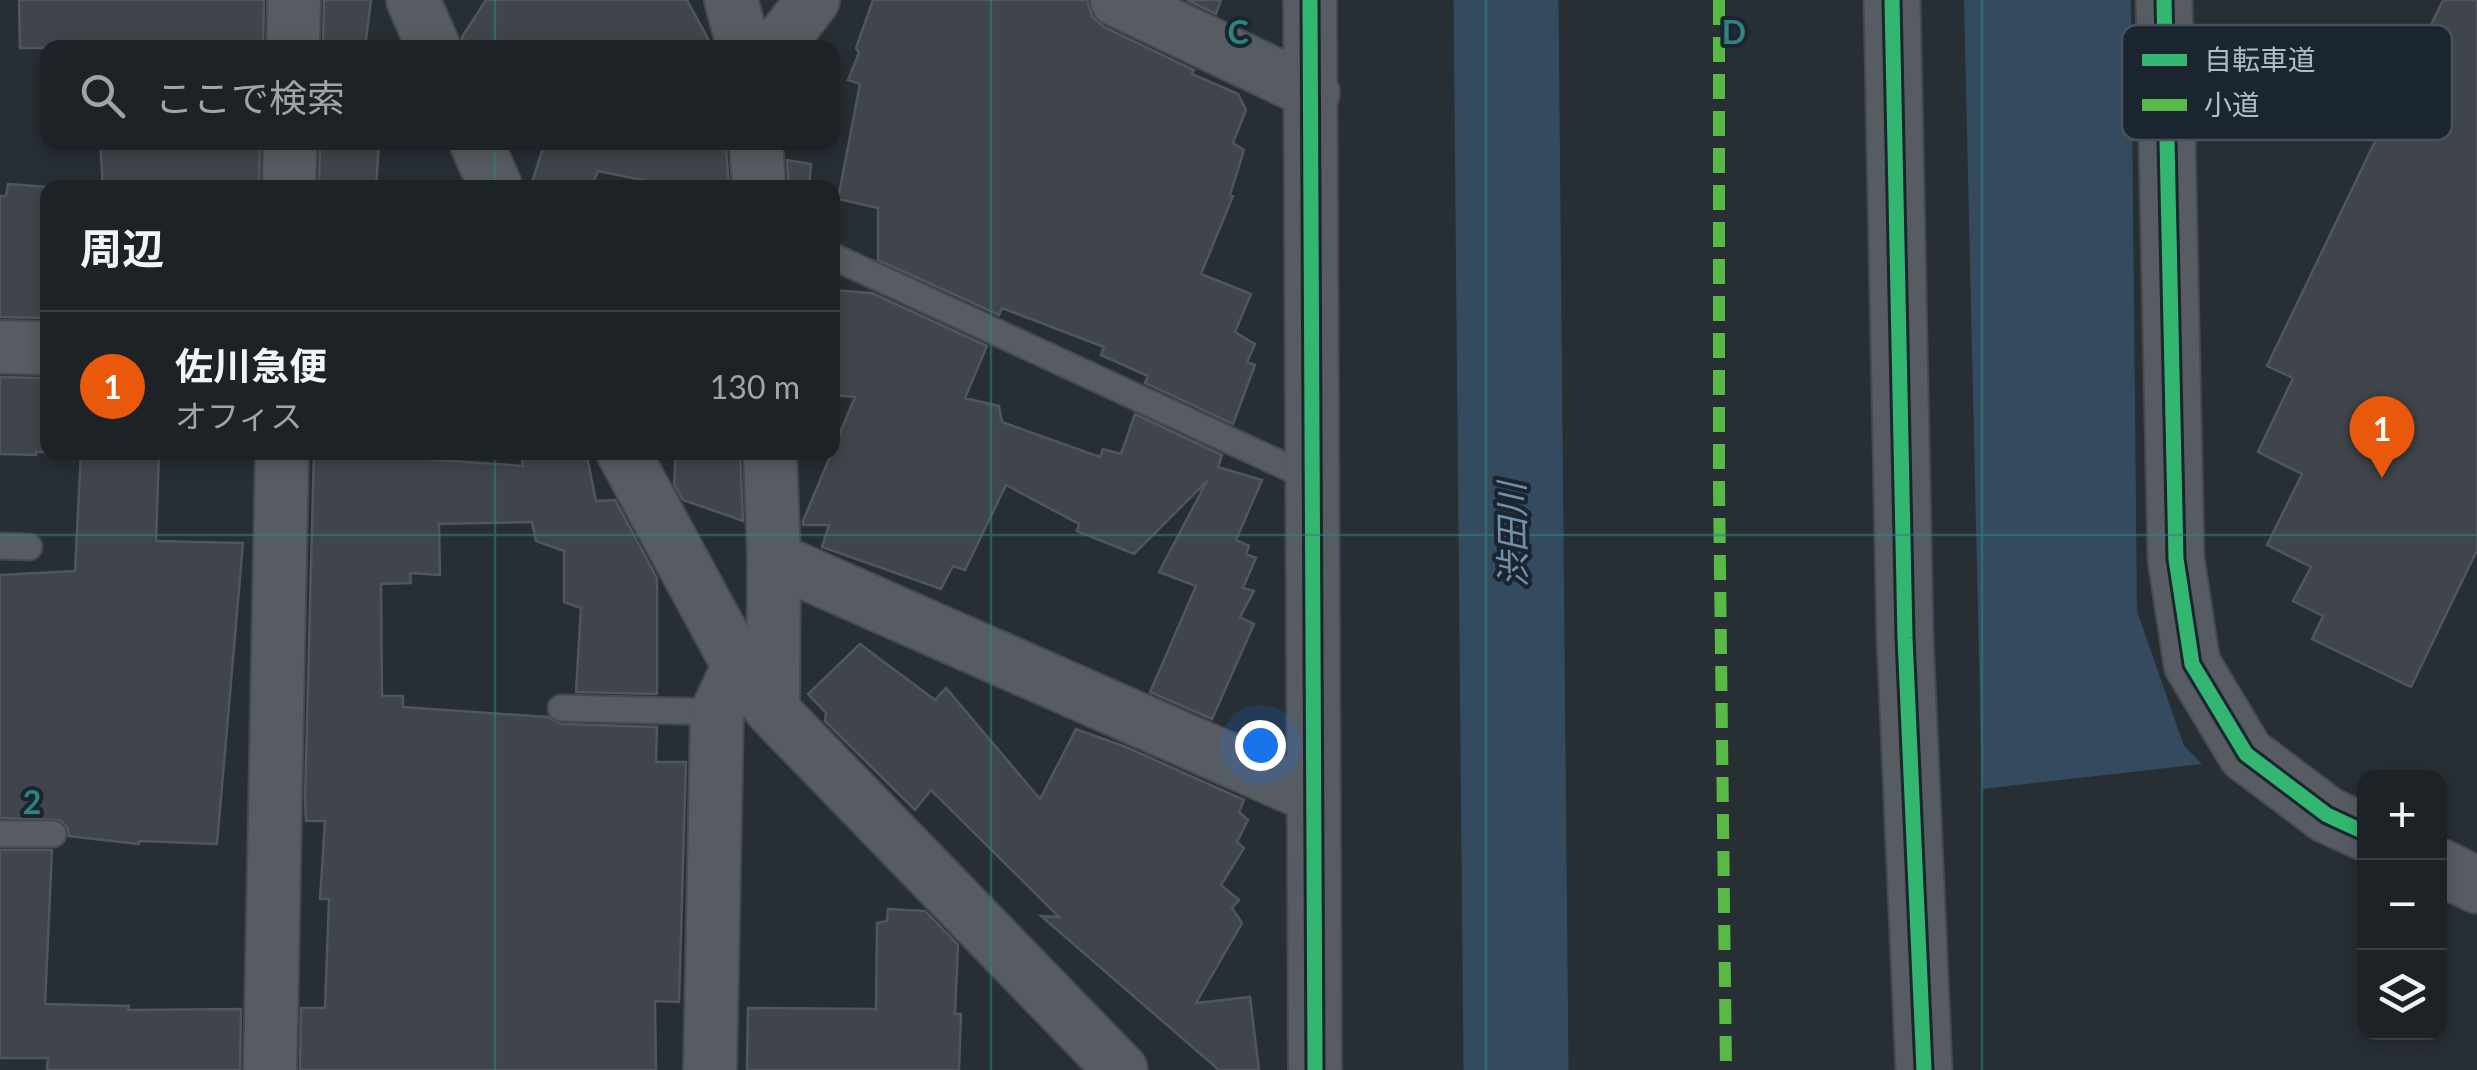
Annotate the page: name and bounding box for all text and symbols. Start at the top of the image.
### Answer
text: C [1227,12,1249,51]
text: D [1722,12,1746,51]
legend [2122,25,2452,140]
search box [40,40,840,150]
text: 自転車道 [2204,42,2316,76]
icon: search [75,68,130,123]
text: ここで検索 [155,74,345,120]
text: 小道 [2204,87,2260,121]
text: 周辺 [80,223,164,273]
text: 佐川急便 [175,342,327,388]
text: 1 [103,367,122,406]
text: 130 m [710,367,800,406]
text: オフィス [175,396,302,435]
pin: 1 [2350,396,2414,478]
water label: 渋田川 [1489,478,1533,588]
your location [1235,720,1286,771]
map controls [2357,770,2447,1040]
button: + [2357,770,2447,860]
text: 2 [23,782,41,821]
button: − [2357,860,2447,950]
button: layers [2357,950,2447,1040]

